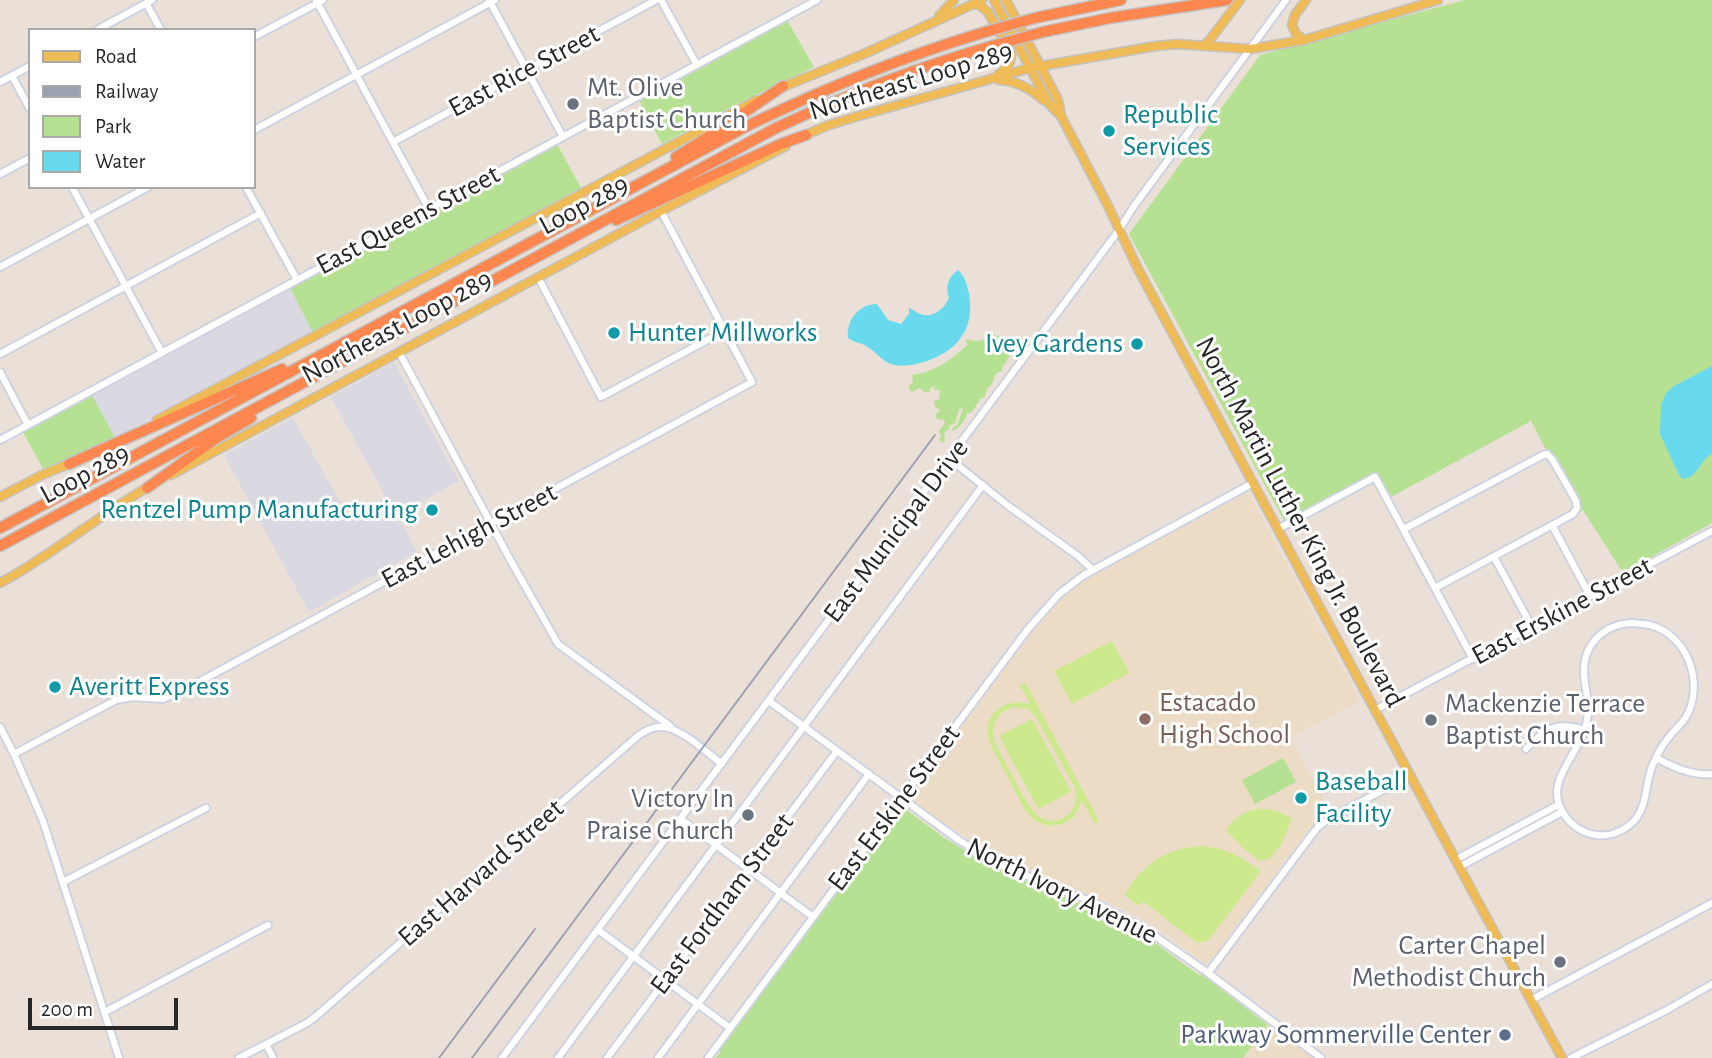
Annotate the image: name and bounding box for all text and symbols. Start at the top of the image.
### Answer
street label: East Rice Street [443,17,605,125]
legend [28,28,256,189]
street label: Northeast Loop 289 [805,34,1017,128]
text: Road [95,46,137,67]
place label: Mt. Olive Baptist Church [587,71,746,137]
text: Railway [95,81,158,102]
marker: Mt. Olive Baptist Church [565,96,581,112]
place label: Republic Services [1123,98,1218,164]
text: Park [95,116,131,137]
marker: Republic Services [1101,123,1117,139]
text: Water [95,151,145,172]
street label: East Queens Street [310,157,506,283]
street label: Loop 289 [533,167,635,243]
street label: Northeast Loop 289 [296,263,498,391]
place label: Hunter Millworks [628,316,817,350]
marker: Hunter Millworks [606,325,622,341]
place label: Ivey Gardens [985,327,1123,361]
street label: North Martin Luther King Jr. Boulevard [1188,331,1412,713]
marker: Ivey Gardens [1129,336,1145,352]
street label: East Municipal Drive [816,433,976,629]
street label: Loop 289 [34,436,136,512]
street label: East Lehigh Street [375,476,563,596]
place label: Rentzel Pump Manufacturing [101,493,418,527]
marker: Rentzel Pump Manufacturing [424,502,440,518]
street label: East Erskine Street [1466,549,1658,673]
place label: Averitt Express [69,670,230,704]
marker: Averitt Express [47,679,63,695]
place label: Estacado High School [1159,686,1290,752]
place label: Mackenzie Terrace Baptist Church [1445,687,1645,753]
marker: Estacado High School [1137,711,1153,727]
marker: Mackenzie Terrace Baptist Church [1423,712,1439,728]
street label: East Erskine Street [820,718,968,898]
place label: Baseball Facility [1315,765,1407,831]
place label: Victory In Praise Church [586,782,734,848]
marker: Baseball Facility [1293,790,1309,806]
street label: East Harvard Street [391,792,571,954]
street label: East Fordham Street [643,807,801,1001]
marker: Victory In Praise Church [740,807,756,823]
street label: North Ivory Avenue [961,830,1163,952]
place label: Carter Chapel Methodist Church [1352,929,1546,995]
marker: Carter Chapel Methodist Church [1552,954,1568,970]
scale bar [32,984,182,1028]
text: 200 m [41,999,93,1020]
place label: Parkway Sommerville Center [1180,1018,1491,1052]
marker: Parkway Sommerville Center [1497,1027,1513,1043]

